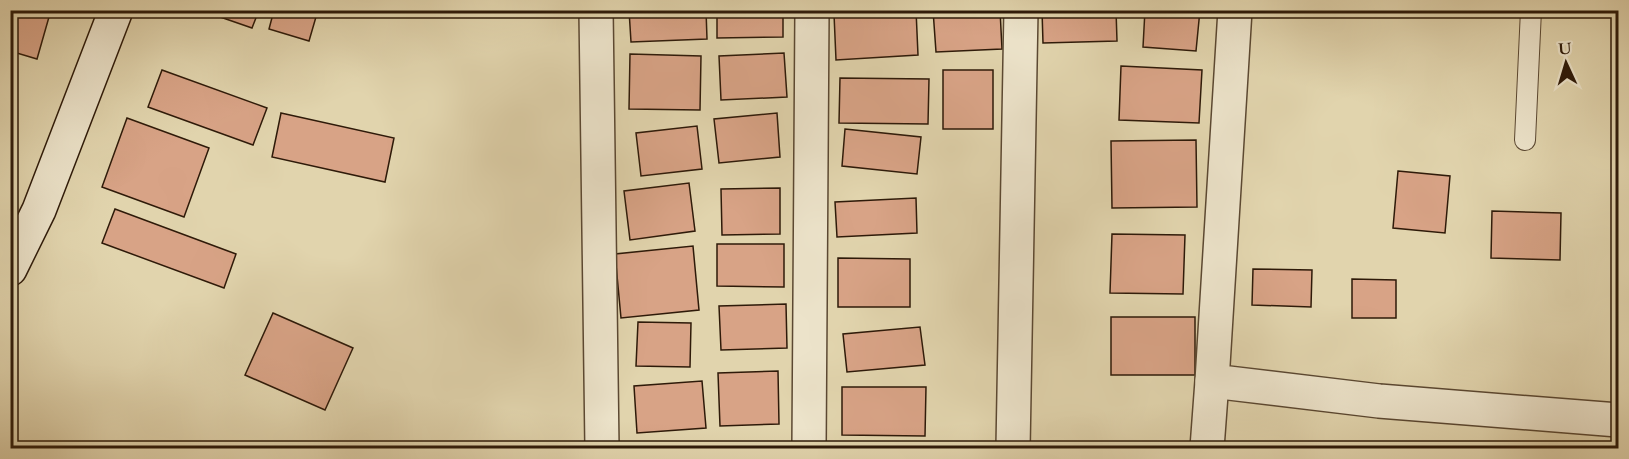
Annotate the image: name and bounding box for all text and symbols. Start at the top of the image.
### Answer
north arrow [1536,33,1596,93]
text: U [1558,38,1572,60]

